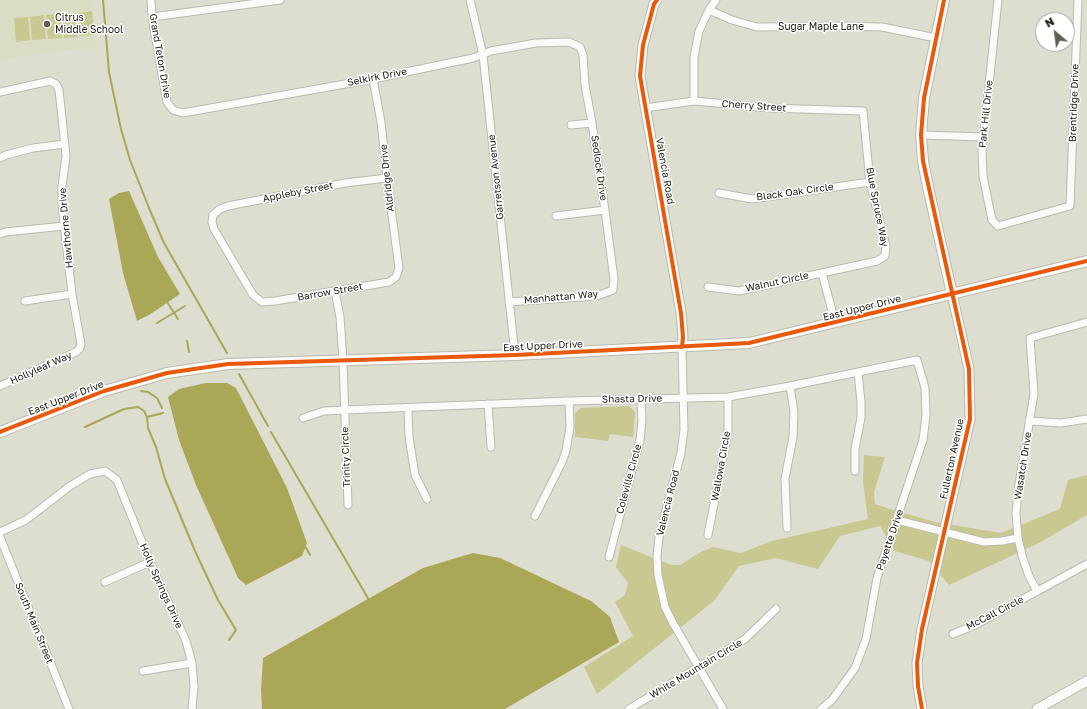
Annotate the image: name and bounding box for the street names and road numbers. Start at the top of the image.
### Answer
street label: Grand Teton Drive [147,13,173,99]
street label: Sugar Maple Lane [778,21,864,33]
street label: Brentridge Drive [1067,64,1081,142]
street label: Selkirk Drive [346,65,408,89]
street label: Park Hill Drive [976,80,996,148]
street label: Cherry Street [721,98,787,114]
street label: Garretson Avenue [486,134,506,220]
street label: Sedlock Drive [588,135,610,201]
street label: Valencia Road [653,137,677,205]
street label: Aldridge Drive [377,144,397,212]
street label: Blue Spruce Way [863,166,891,248]
street label: Appleby Street [262,179,334,205]
street label: Black Oak Circle [756,181,834,203]
street label: Hawthorne Drive [57,187,75,269]
street label: Walnut Circle [744,269,810,295]
street label: Barrow Street [296,280,364,304]
street label: Manhattan Way [523,288,599,306]
street label: East Upper Drive [822,292,902,324]
street label: East Upper Drive [503,338,583,354]
street label: Hollyleaf Way [8,349,74,387]
street label: East Upper Drive [26,378,106,418]
street label: Shasta Drive [602,392,662,406]
street label: Fullerton Avenue [938,418,966,500]
street label: Trinity Circle [339,426,353,488]
street label: Wallowa Circle [709,430,733,502]
street label: Wasatch Drive [1012,431,1034,501]
street label: Coleville Circle [614,443,644,515]
street label: Valencia Road [654,469,682,537]
street label: Payette Drive [874,508,906,572]
street label: Holly Springs Drive [137,542,185,630]
street label: South Main Street [12,581,56,665]
street label: McCall Circle [964,593,1026,633]
street label: White Mountain Circle [647,637,745,701]

